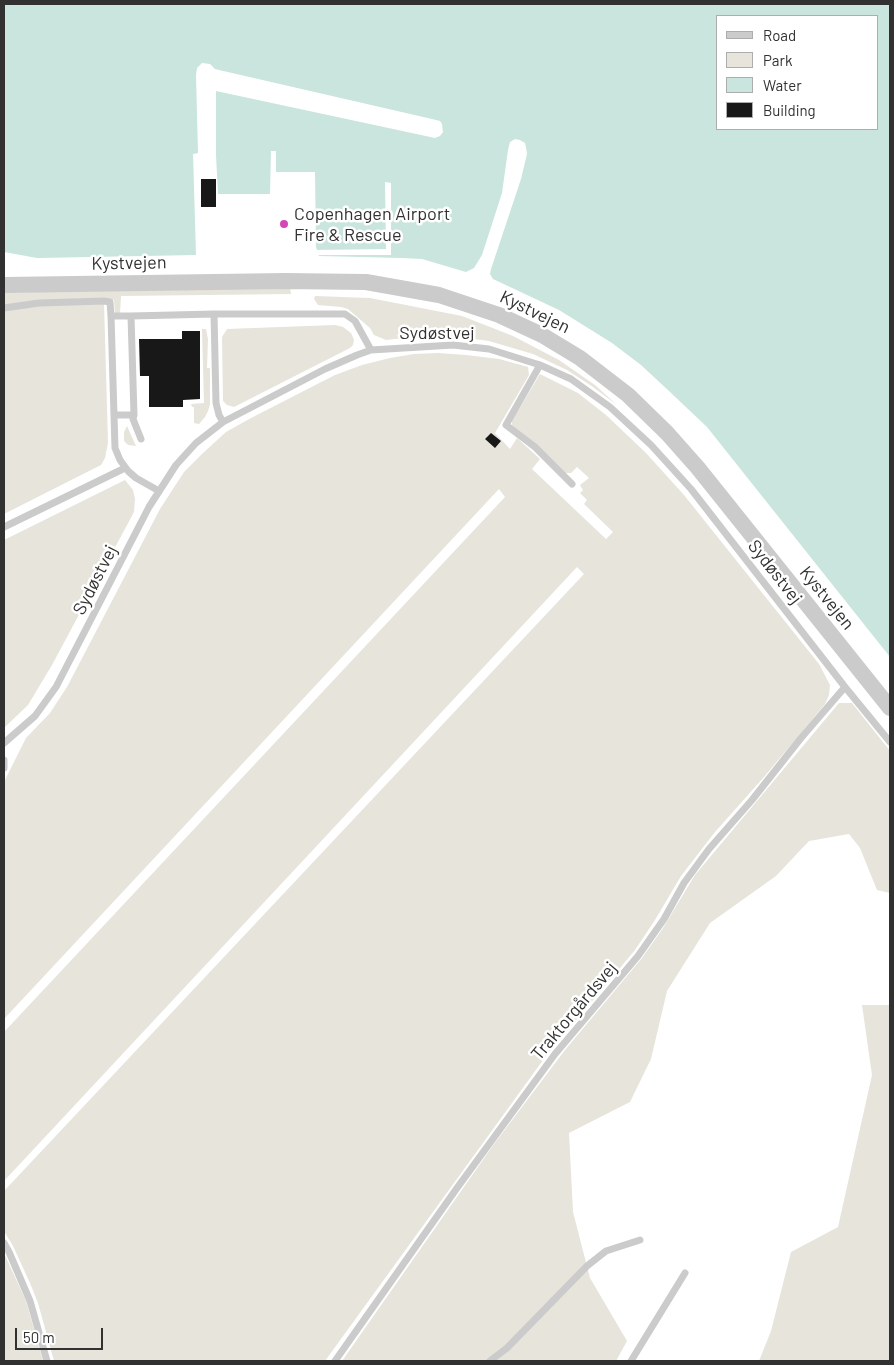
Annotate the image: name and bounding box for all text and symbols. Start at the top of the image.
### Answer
legend [716,15,879,130]
text: Road [763,26,796,44]
text: Park [763,51,792,69]
text: Water [763,76,802,94]
text: Building [763,101,816,119]
place label: Copenhagen Airport Fire & Rescue [294,203,450,245]
marker: Copenhagen Airport Fire & Rescue [278,218,290,230]
street label: Kystvejen [91,252,167,274]
street label: Kystvejen [497,286,573,338]
street label: Sydøstvej [399,322,475,344]
street label: Sydøstvej [743,536,807,608]
street label: Sydøstvej [68,542,122,618]
street label: Kystvejen [795,562,859,634]
street label: Traktorgårdsvej [527,957,621,1065]
scale bar [18,1318,105,1350]
text: 50 m [23,1328,55,1346]

